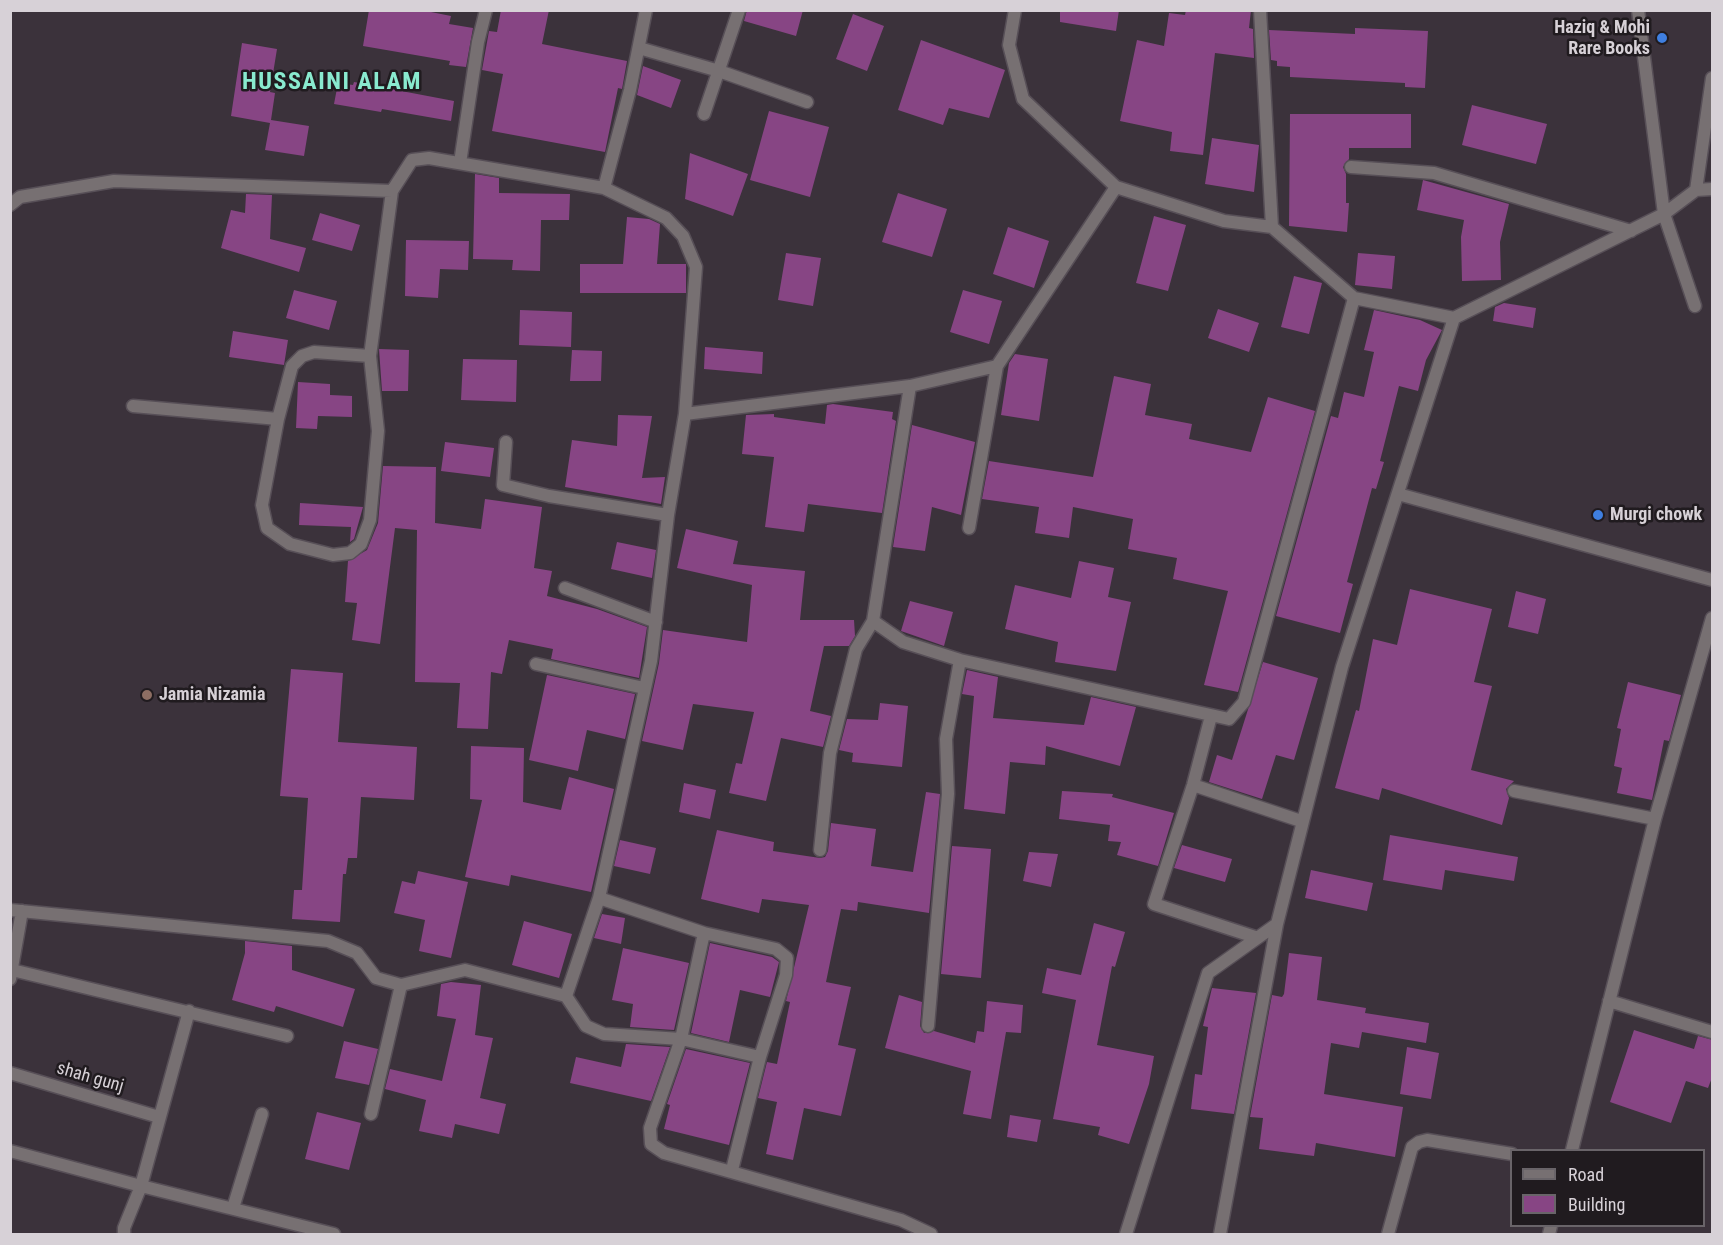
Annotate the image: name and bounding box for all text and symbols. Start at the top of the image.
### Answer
place label: Haziq & Mohi Rare Books [1554,17,1650,60]
marker: Haziq & Mohi Rare Books [1655,31,1669,45]
district label: HUSSAINI ALAM [242,69,422,97]
place label: Murgi chowk [1610,504,1702,526]
marker: Murgi chowk [1591,508,1605,522]
place label: Jamia Nizamia [159,684,265,706]
marker: Jamia Nizamia [140,688,154,702]
street label: shah gunj [54,1058,126,1098]
legend [1510,1149,1705,1227]
text: Road [1568,1164,1604,1185]
text: Building [1568,1194,1625,1215]

